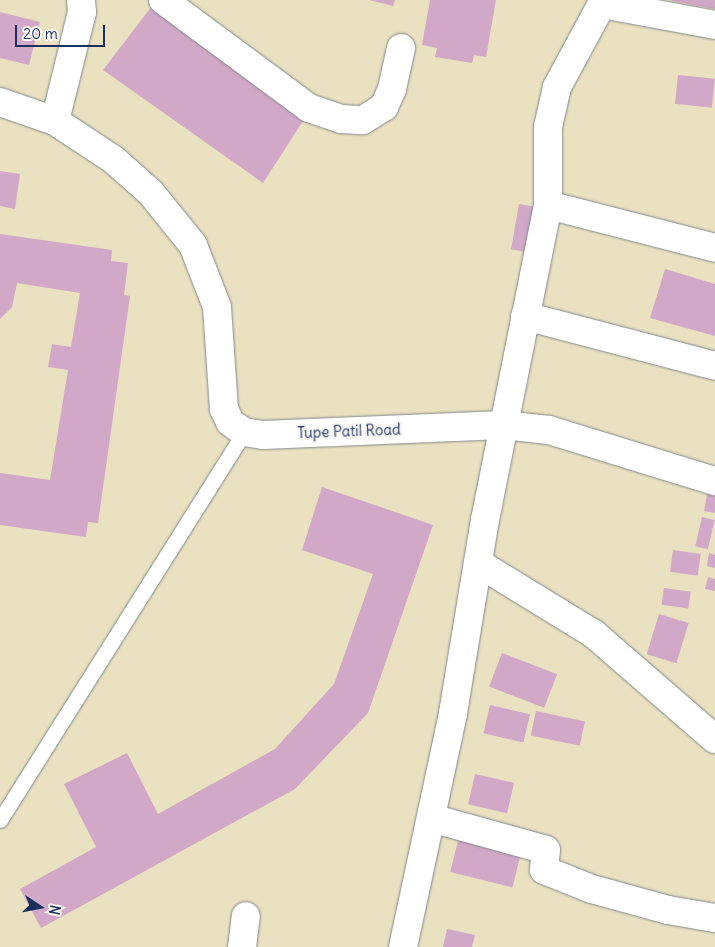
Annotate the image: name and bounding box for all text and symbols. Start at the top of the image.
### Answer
scale bar [18,15,108,47]
text: 20 m [23,24,58,43]
street label: Tupe Patil Road [297,420,401,442]
north arrow [15,882,65,932]
text: N [45,903,64,916]

